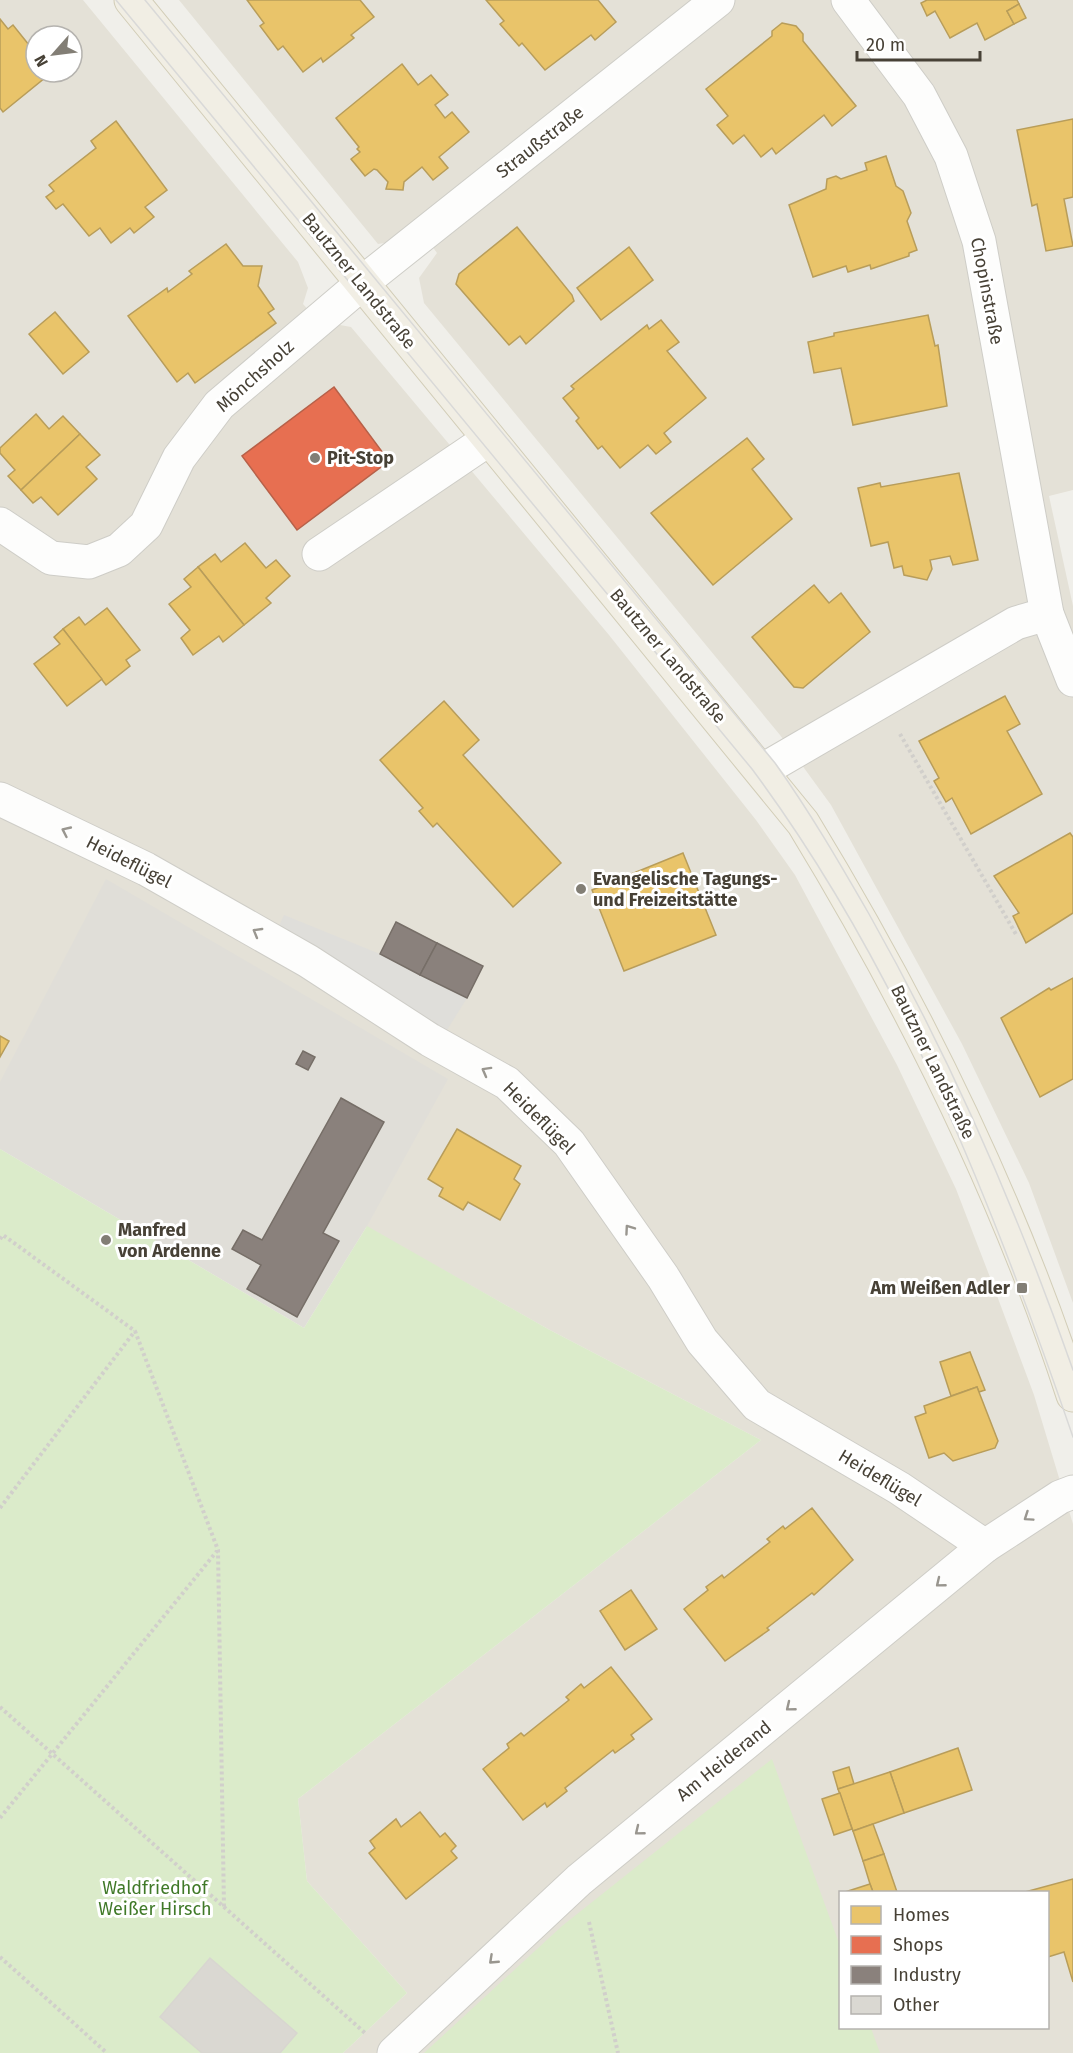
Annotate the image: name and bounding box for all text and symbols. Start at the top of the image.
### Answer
north arrow [24,24,84,84]
scale bar [857,24,980,62]
text: 20 m [866,34,905,56]
text: N [30,52,52,70]
street label: Straußstraße [492,101,588,183]
street label: Bautzner Landstraße [297,208,421,354]
street label: Chopinstraße [966,236,1008,346]
street label: Mönchsholz [212,335,298,417]
place label: Pit-Stop [327,447,394,469]
marker: Pit-Stop [308,451,322,465]
street label: Bautzner Landstraße [605,584,731,728]
one-way arrow [62,826,73,838]
street label: Heideflügel [83,831,175,893]
place label: Evangelische Tagungs- und Freizeitstätte [593,868,778,911]
marker: Evangelische Tagungs- und Freizeitstätte [574,882,588,896]
one-way arrow [253,928,263,939]
street label: Bautzner Landstraße [886,981,980,1143]
one-way arrow [481,1067,492,1078]
street label: Heideflügel [498,1077,580,1159]
place label: Manfred von Ardenne [117,1219,221,1262]
one-way arrow [625,1225,636,1236]
marker: Manfred von Ardenne [99,1233,113,1247]
place label: Am Weißen Adler [870,1277,1011,1299]
marker: Am Weißen Adler [1015,1281,1029,1295]
street label: Heideflügel [834,1445,926,1511]
one-way arrow [1024,1510,1035,1521]
one-way arrow [936,1576,947,1587]
one-way arrow [786,1700,797,1711]
street label: Am Heiderand [672,1716,776,1806]
one-way arrow [635,1823,646,1834]
park label: Waldfriedhof Weißer Hirsch [98,1877,212,1920]
legend [839,1891,1049,2029]
text: Homes [893,1904,949,1926]
text: Shops [893,1934,943,1956]
one-way arrow [489,1953,500,1964]
text: Industry [893,1964,961,1986]
text: Other [893,1994,939,2016]

